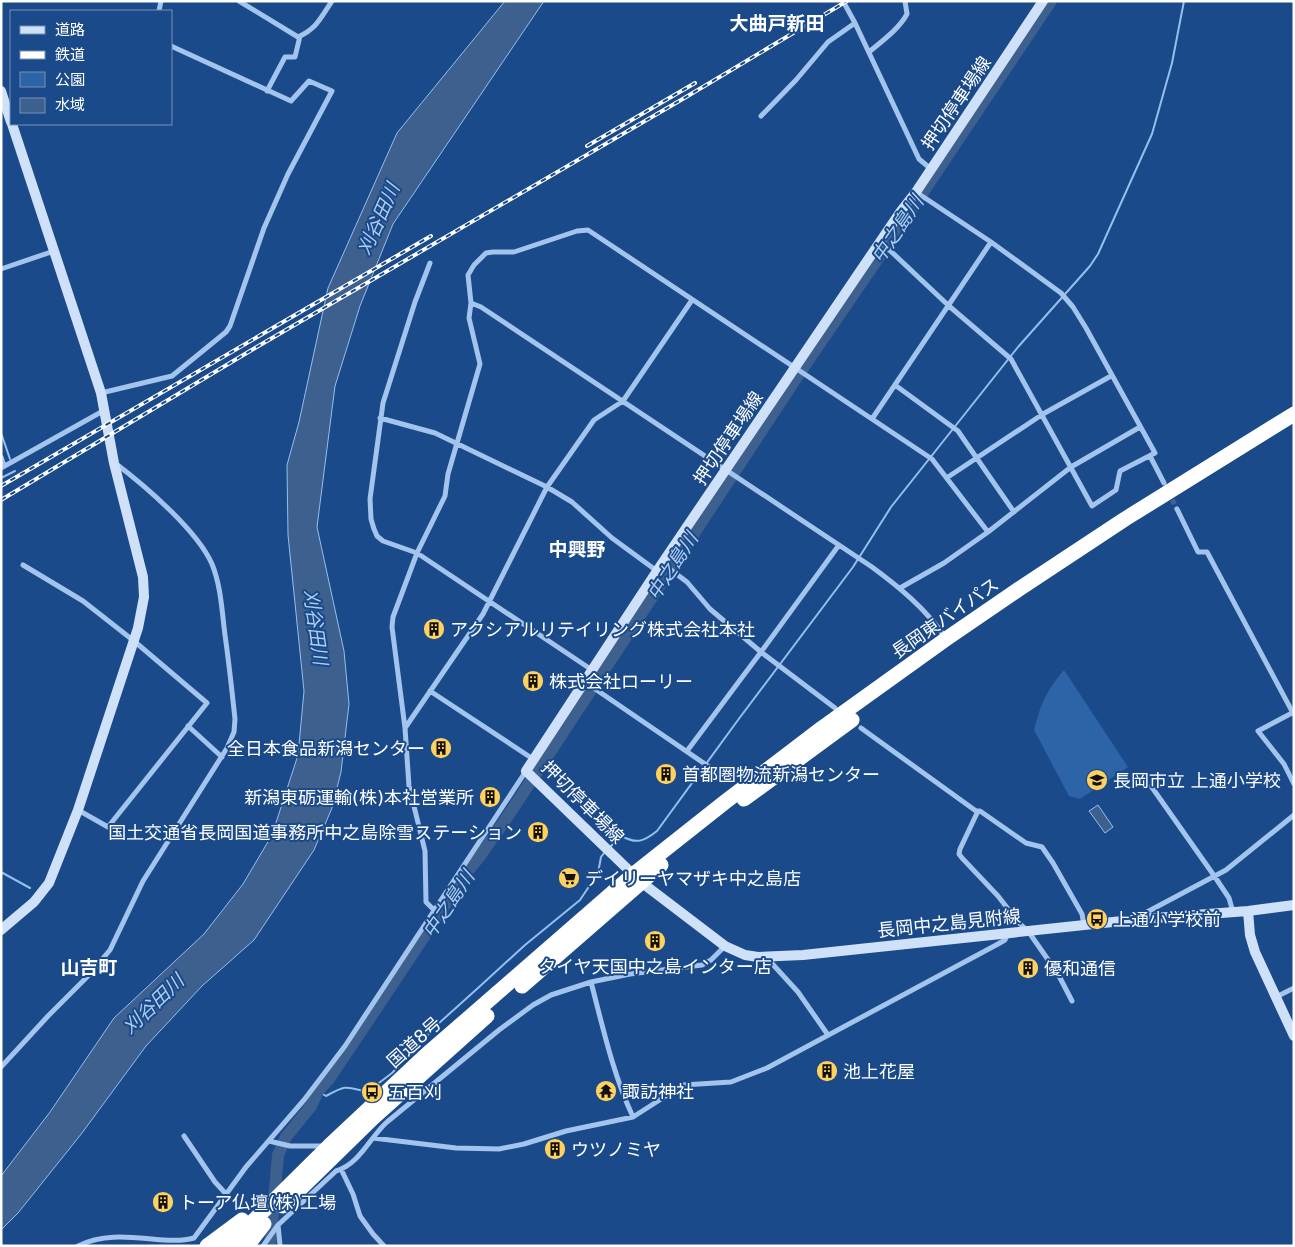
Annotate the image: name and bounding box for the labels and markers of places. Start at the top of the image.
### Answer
building icon: アクシアルリテイリング株式会社本社 [422,617,446,641]
place label: アクシアルリテイリング株式会社本社 [450,619,755,640]
building icon: 株式会社ローリー [521,669,545,693]
place label: 株式会社ローリー [549,671,693,692]
building icon: 全日本食品新潟センター [429,736,453,760]
place label: 全日本食品新潟センター [227,738,425,759]
building icon: 首都圏物流新潟センター [654,762,678,786]
place label: 首都圏物流新潟センター [682,764,880,785]
school or university icon: 長岡市立 上通小学校 [1085,768,1109,792]
place label: 長岡市立 上通小学校 [1113,770,1281,791]
building icon: 新潟東砺運輸(株)本社営業所 [478,785,502,809]
place label: 新潟東砺運輸(株)本社営業所 [244,787,474,808]
building icon: 国土交通省長岡国道事務所中之島除雪ステーション [526,820,550,844]
place label: 国土交通省長岡国道事務所中之島除雪ステーション [108,822,522,843]
supermarket icon: デイリーヤマザキ中之島店 [557,866,581,890]
place label: デイリーヤマザキ中之島店 [585,868,801,889]
bus stop icon: 上通小学校前 [1085,907,1109,931]
place label: 上通小学校前 [1113,909,1221,930]
building icon: タイヤ天国中之島インター店 [643,929,667,953]
place label: タイヤ天国中之島インター店 [538,956,772,977]
building icon: 優和通信 [1016,956,1040,980]
place label: 優和通信 [1044,958,1116,979]
building icon: 池上花屋 [815,1059,839,1083]
place label: 池上花屋 [843,1061,915,1082]
temple icon: 諏訪神社 [594,1079,618,1103]
bus stop icon: 五百刈 [360,1080,384,1104]
place label: 諏訪神社 [622,1081,694,1102]
place label: 五百刈 [388,1082,442,1103]
building icon: ウツノミヤ [543,1137,567,1161]
place label: ウツノミヤ [571,1139,661,1160]
building icon: トーア仏壇(株)工場 [151,1190,175,1214]
place label: トーア仏壇(株)工場 [179,1192,336,1213]

